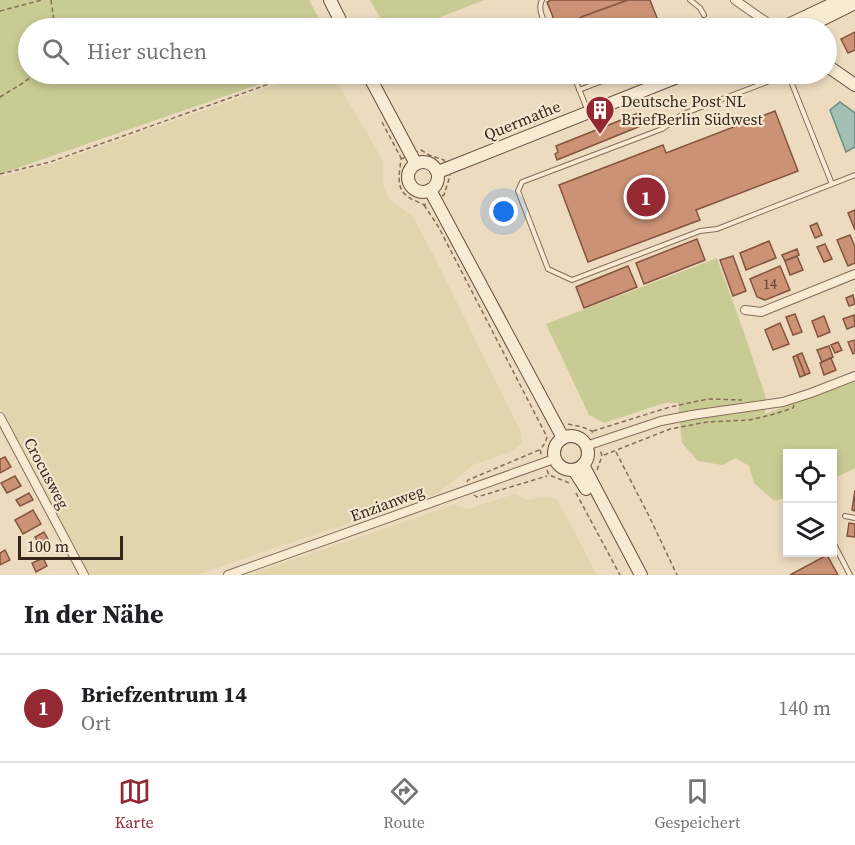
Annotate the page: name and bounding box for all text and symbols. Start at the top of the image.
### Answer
search box [18,18,837,84]
icon: search [39,35,72,68]
text: Hier suchen [87,36,207,66]
place label: Deutsche Post NL BriefBerlin Südwest [621,90,764,130]
building icon: Deutsche Post NL BriefBerlin Südwest [584,94,616,136]
street label: Quermathe [480,95,564,145]
pin: 1 [626,174,666,220]
your location [489,197,518,226]
house number: 14 [763,274,777,294]
street label: Crocusweg [19,433,75,513]
map controls [783,449,837,557]
button: locate [783,449,837,503]
street label: Enzianweg [347,479,427,527]
button: layers [783,503,837,557]
scale bar [18,533,123,560]
text: 100 m [27,535,69,557]
text: In der Nähe [24,596,164,632]
text: Briefzentrum 14 [81,679,247,709]
text: 1 [38,694,49,722]
text: 140 m [778,694,831,722]
text: Ort [81,709,110,737]
tab: Karte [115,775,154,833]
tab: Route [383,775,425,833]
tab: Gespeichert [654,775,740,833]

